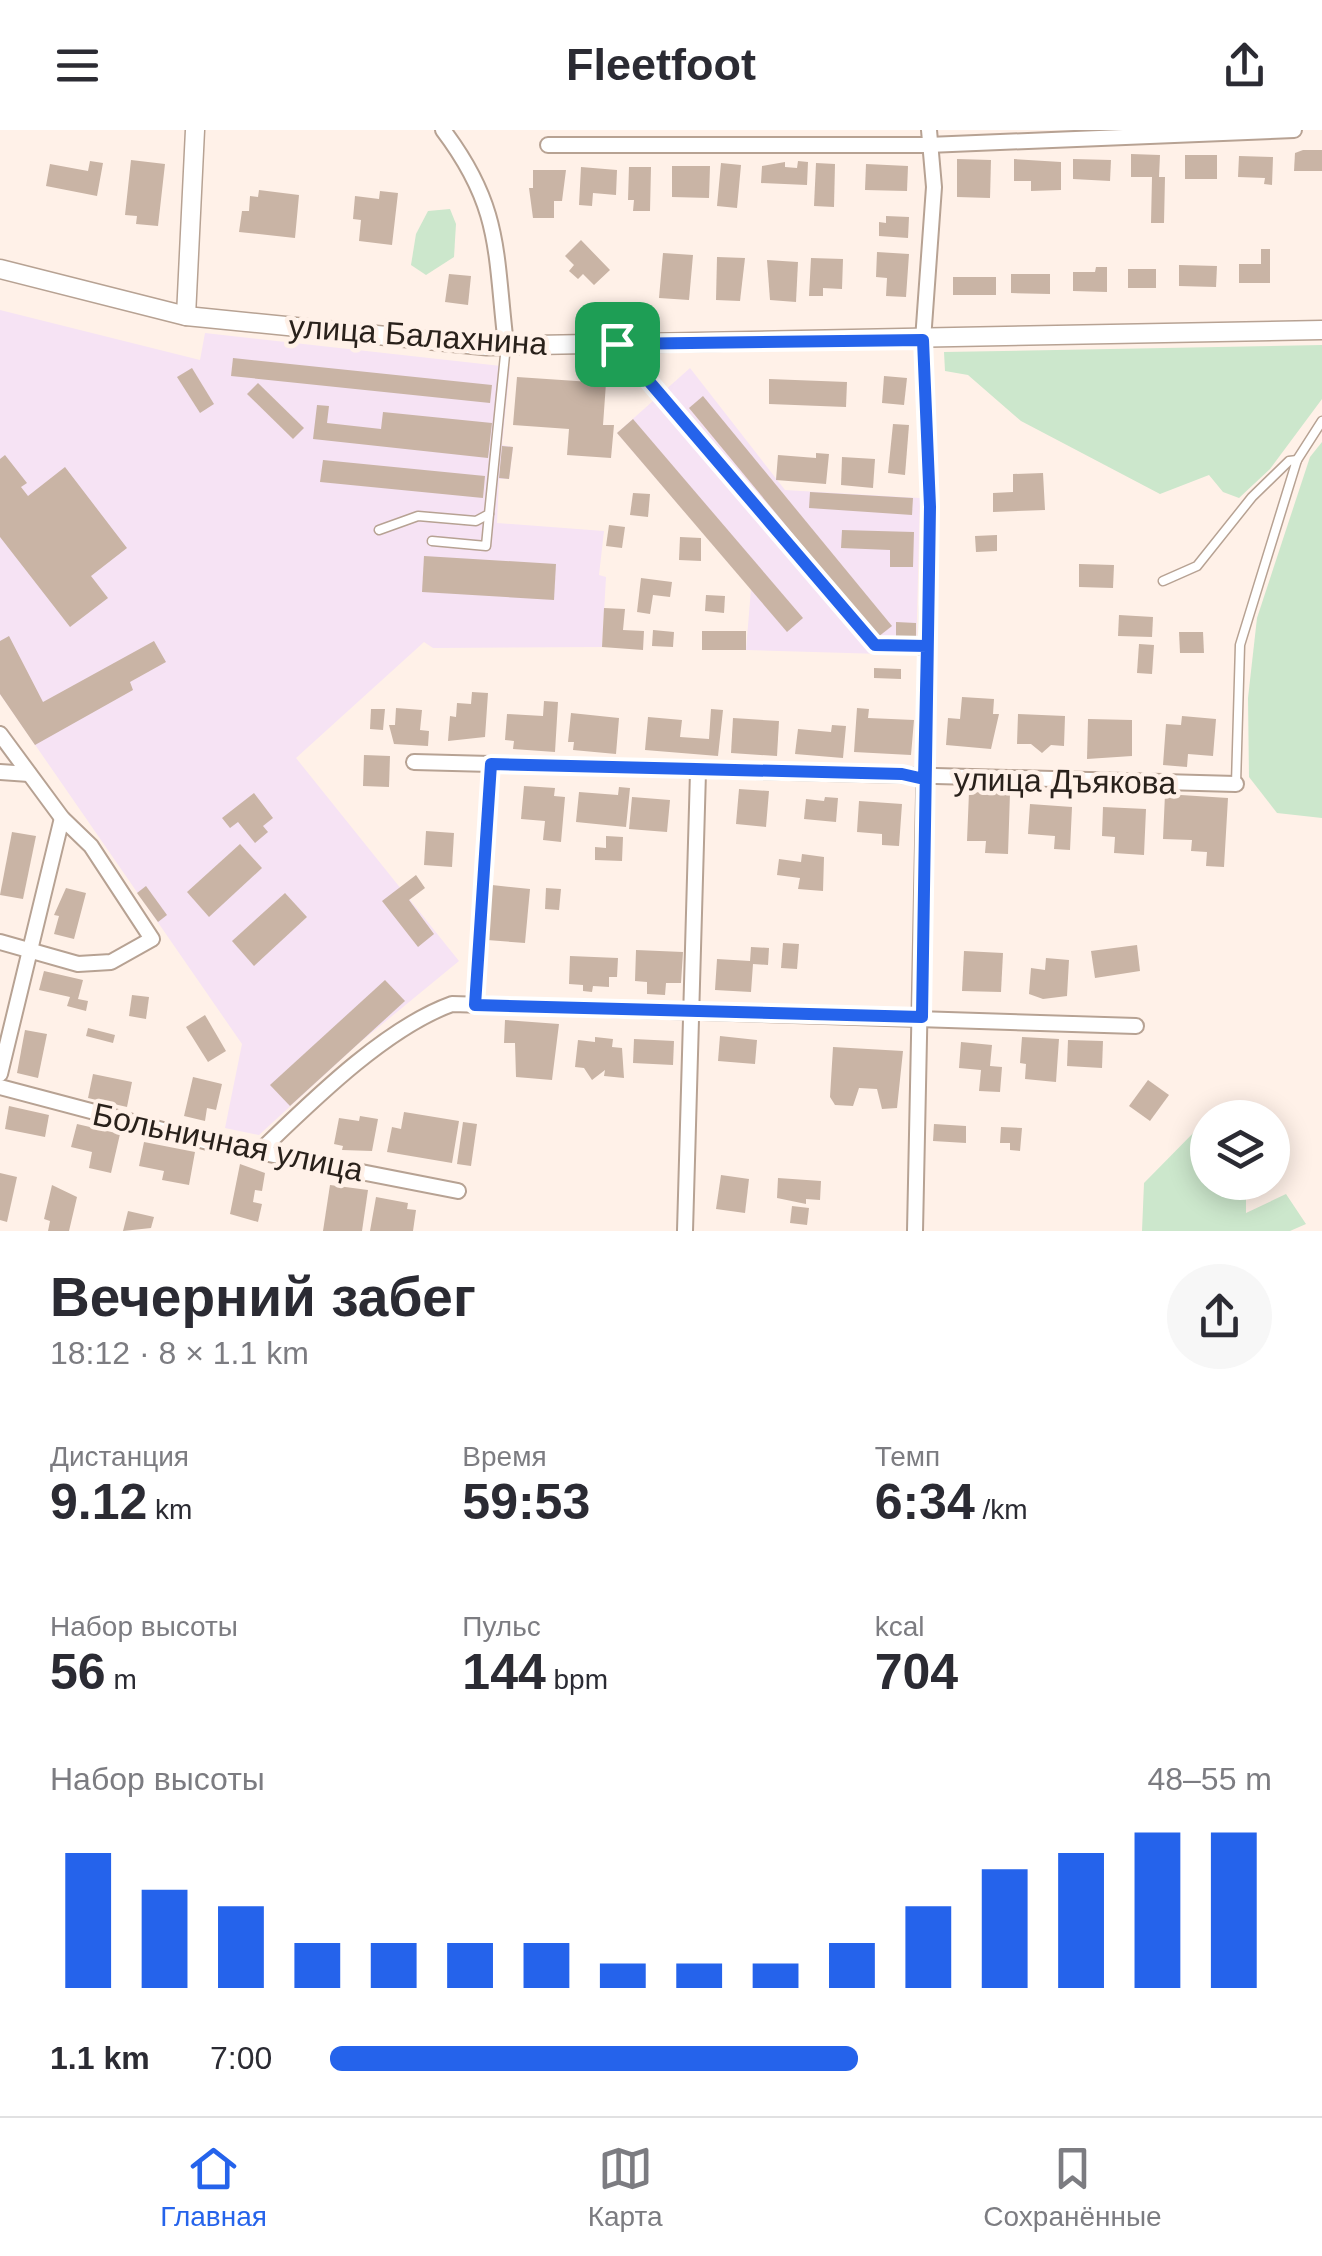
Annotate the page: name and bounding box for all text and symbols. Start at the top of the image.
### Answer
icon: menu [50,38,105,93]
icon: share [1217,38,1272,93]
text: Fleetfoot [566,39,756,90]
pin [575,302,660,387]
street label: улица Балахнина [287,308,549,362]
icon: arrive [590,317,645,372]
street label: улица Дъякова [953,761,1177,801]
street label: Больничная улица [90,1096,367,1188]
map controls [1190,1100,1290,1200]
button: layers [1190,1100,1290,1200]
button: share [1167,1264,1272,1369]
text: Вечерний забег [50,1266,476,1328]
text: 18:12 · 8 × 1.1 km [50,1335,309,1371]
text: Дистанция [50,1441,189,1472]
text: Время [462,1441,547,1472]
text: Темп [875,1441,940,1472]
text: 9.12 [50,1474,147,1530]
text: 59:53 [462,1474,590,1530]
text: 6:34 [875,1474,975,1530]
text: km [147,1494,192,1525]
text: /km [975,1494,1028,1525]
text: Набор высоты [50,1611,238,1642]
text: Пульс [462,1611,541,1642]
text: kcal [875,1611,924,1642]
text: 56 [50,1644,106,1700]
text: 144 [462,1644,546,1700]
text: 704 [875,1644,958,1700]
text: m [106,1664,137,1695]
text: bpm [546,1664,608,1695]
text: Набор высоты [50,1761,265,1797]
text: 48–55 m [1147,1761,1272,1797]
text: 1.1 km [50,2040,150,2076]
text: 7:00 [210,2040,272,2076]
tab: Главная [160,2141,267,2233]
tab: Карта [588,2141,663,2233]
tab: Сохранённые [983,2141,1162,2233]

